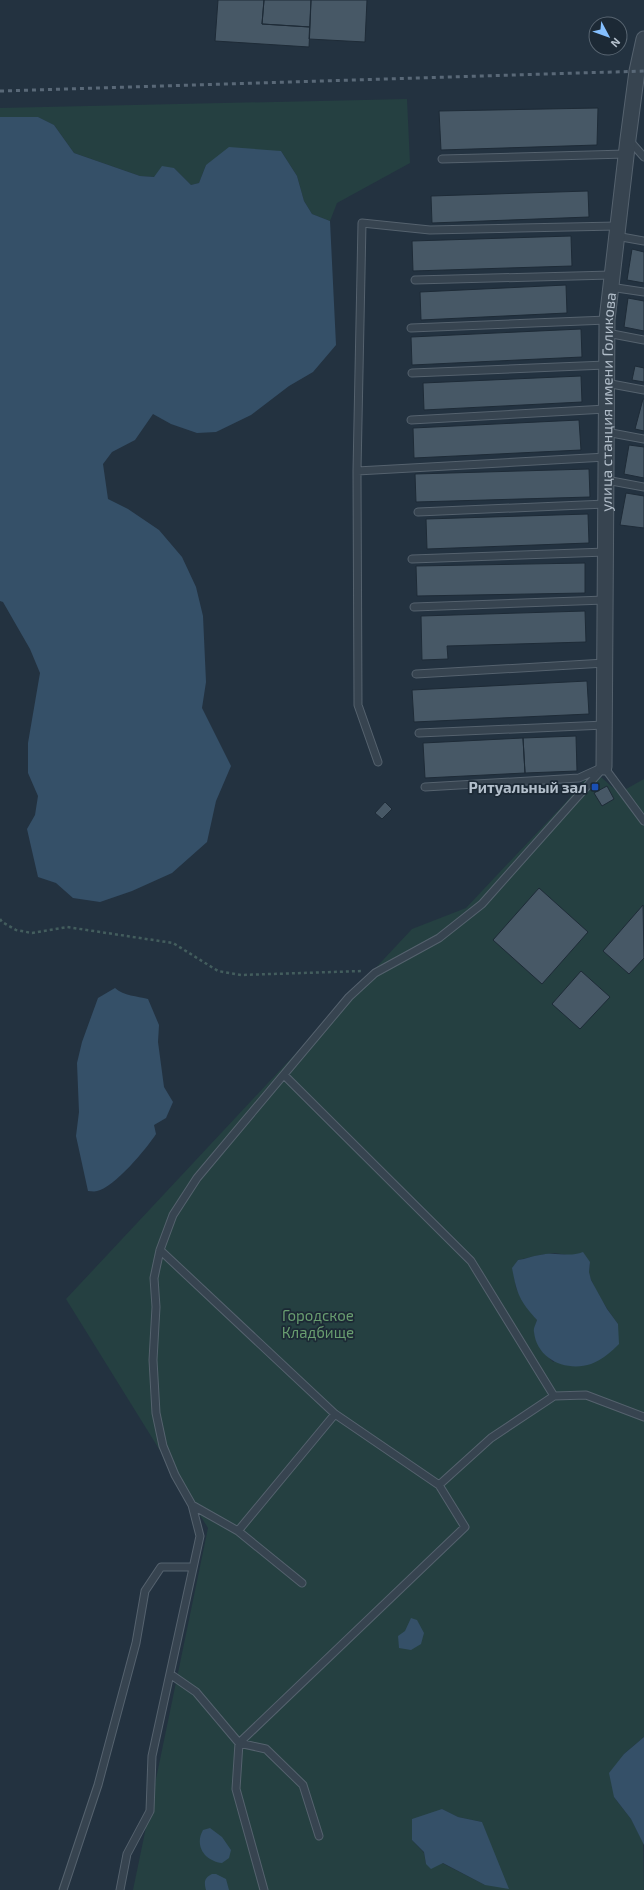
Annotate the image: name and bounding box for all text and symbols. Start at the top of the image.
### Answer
north arrow [588,16,628,56]
text: N [608,36,623,50]
street label: улица станция имени Голикова [597,291,619,512]
place label: Ритуальный зал [468,778,587,796]
marker: Ритуальный зал [590,782,600,792]
park label: Городское Кладбище [282,1306,354,1341]

